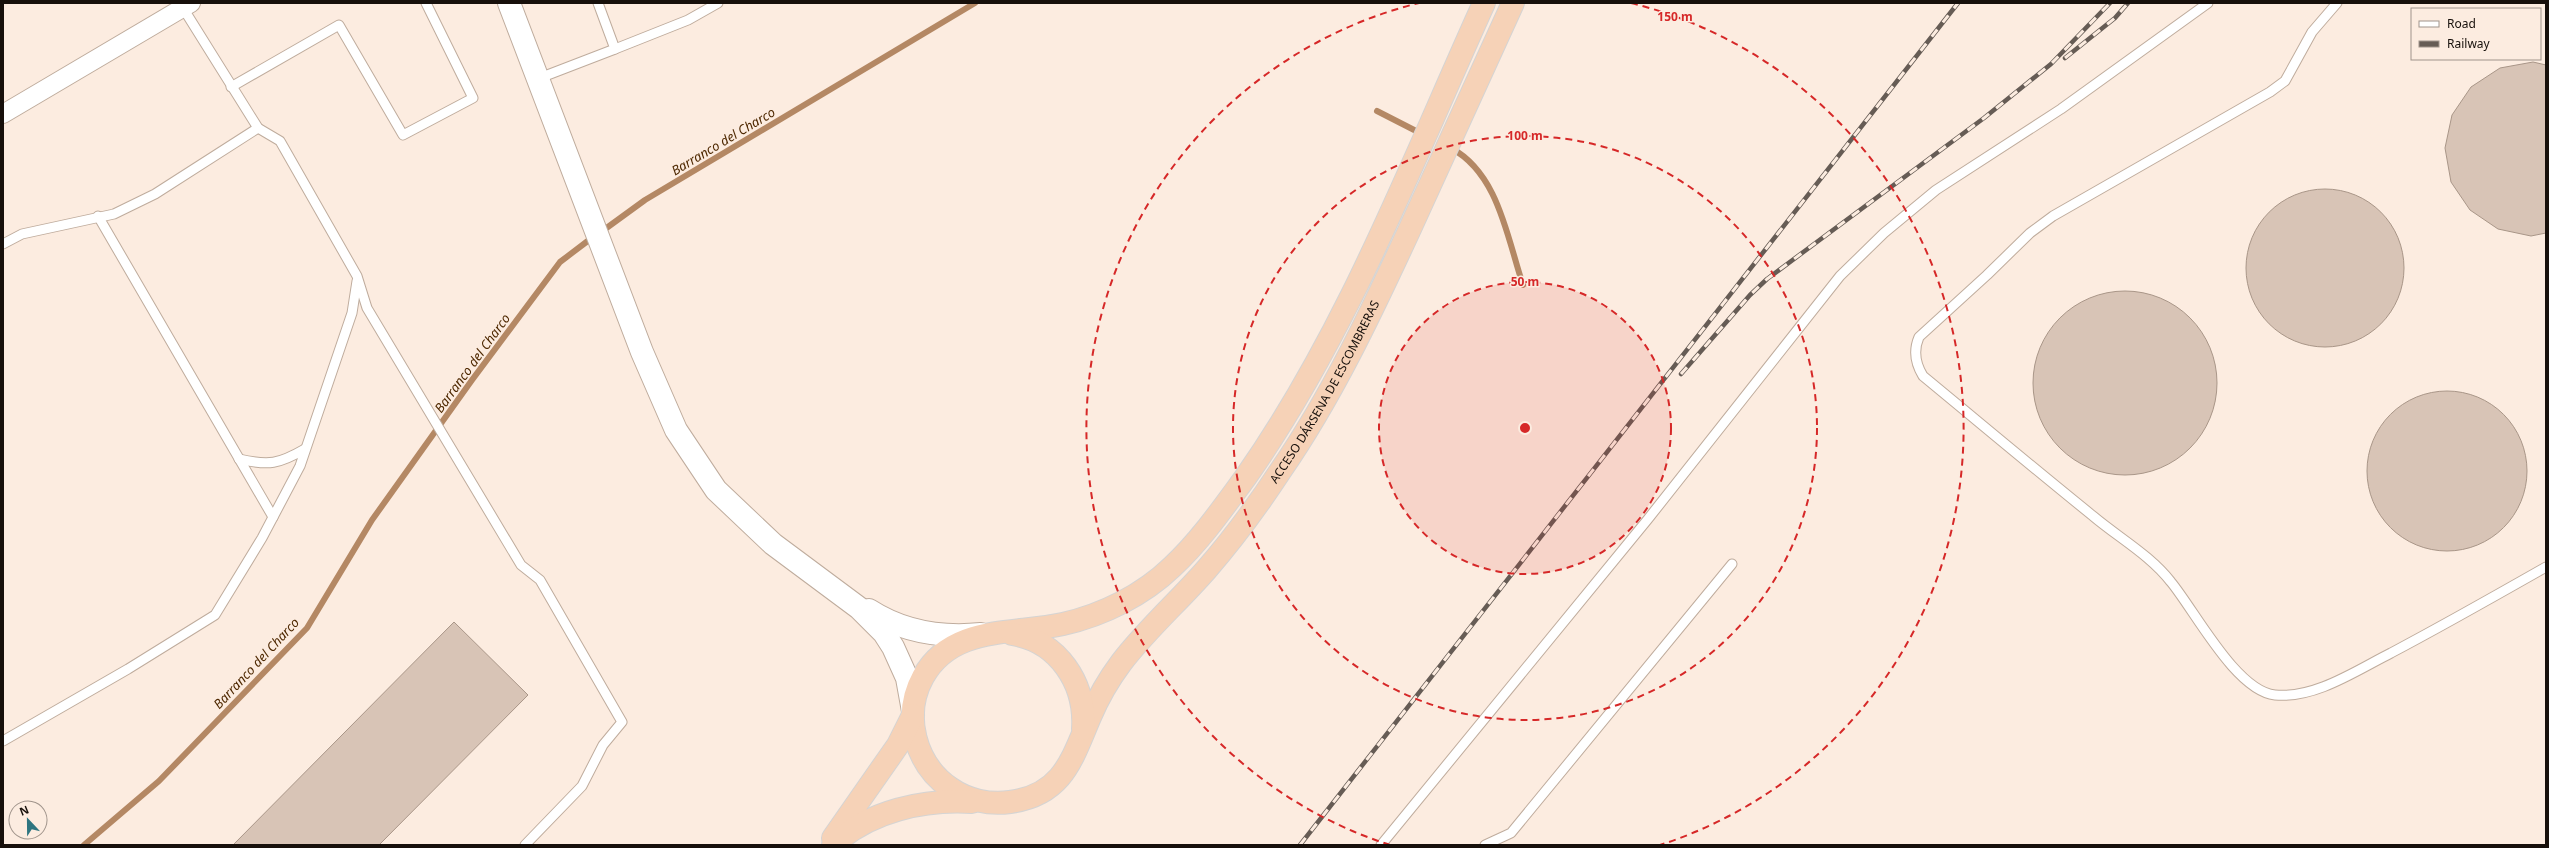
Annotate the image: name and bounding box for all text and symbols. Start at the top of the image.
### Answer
text: 150 m [1657,8,1693,25]
legend [2411,8,2541,60]
text: Road [2447,15,2476,32]
text: Railway [2447,35,2491,52]
water label: Barranco del Charco [668,103,778,179]
text: 100 m [1507,127,1543,144]
text: 50 m [1511,273,1539,290]
street label: ACCESO DÁRSENA DE ESCOMBRERAS [1266,297,1383,486]
water label: Barranco del Charco [430,310,514,416]
centre of rings [1518,421,1532,435]
water label: Barranco del Charco [209,614,303,712]
north arrow [8,800,48,840]
text: N [17,802,31,819]

